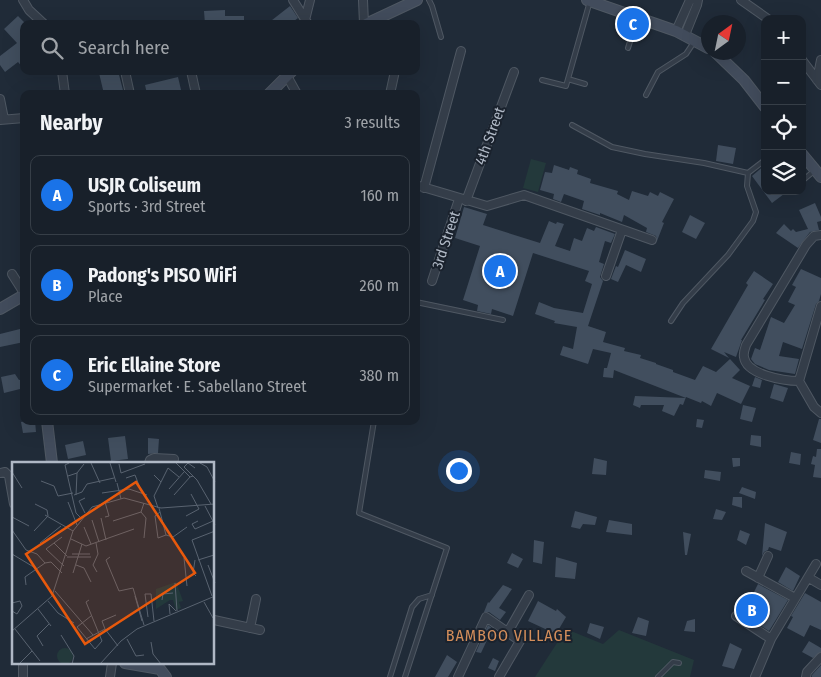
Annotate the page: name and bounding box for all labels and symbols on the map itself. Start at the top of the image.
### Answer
pin: C [617,5,649,43]
north arrow [701,15,746,60]
street label: 4th Street [471,104,509,167]
street label: 3rd Street [428,209,464,271]
pin: A [484,252,516,290]
your location [446,458,472,484]
inset map [12,462,215,664]
pin: B [736,591,768,629]
district label: BAMBOO VILLAGE [446,626,572,645]

